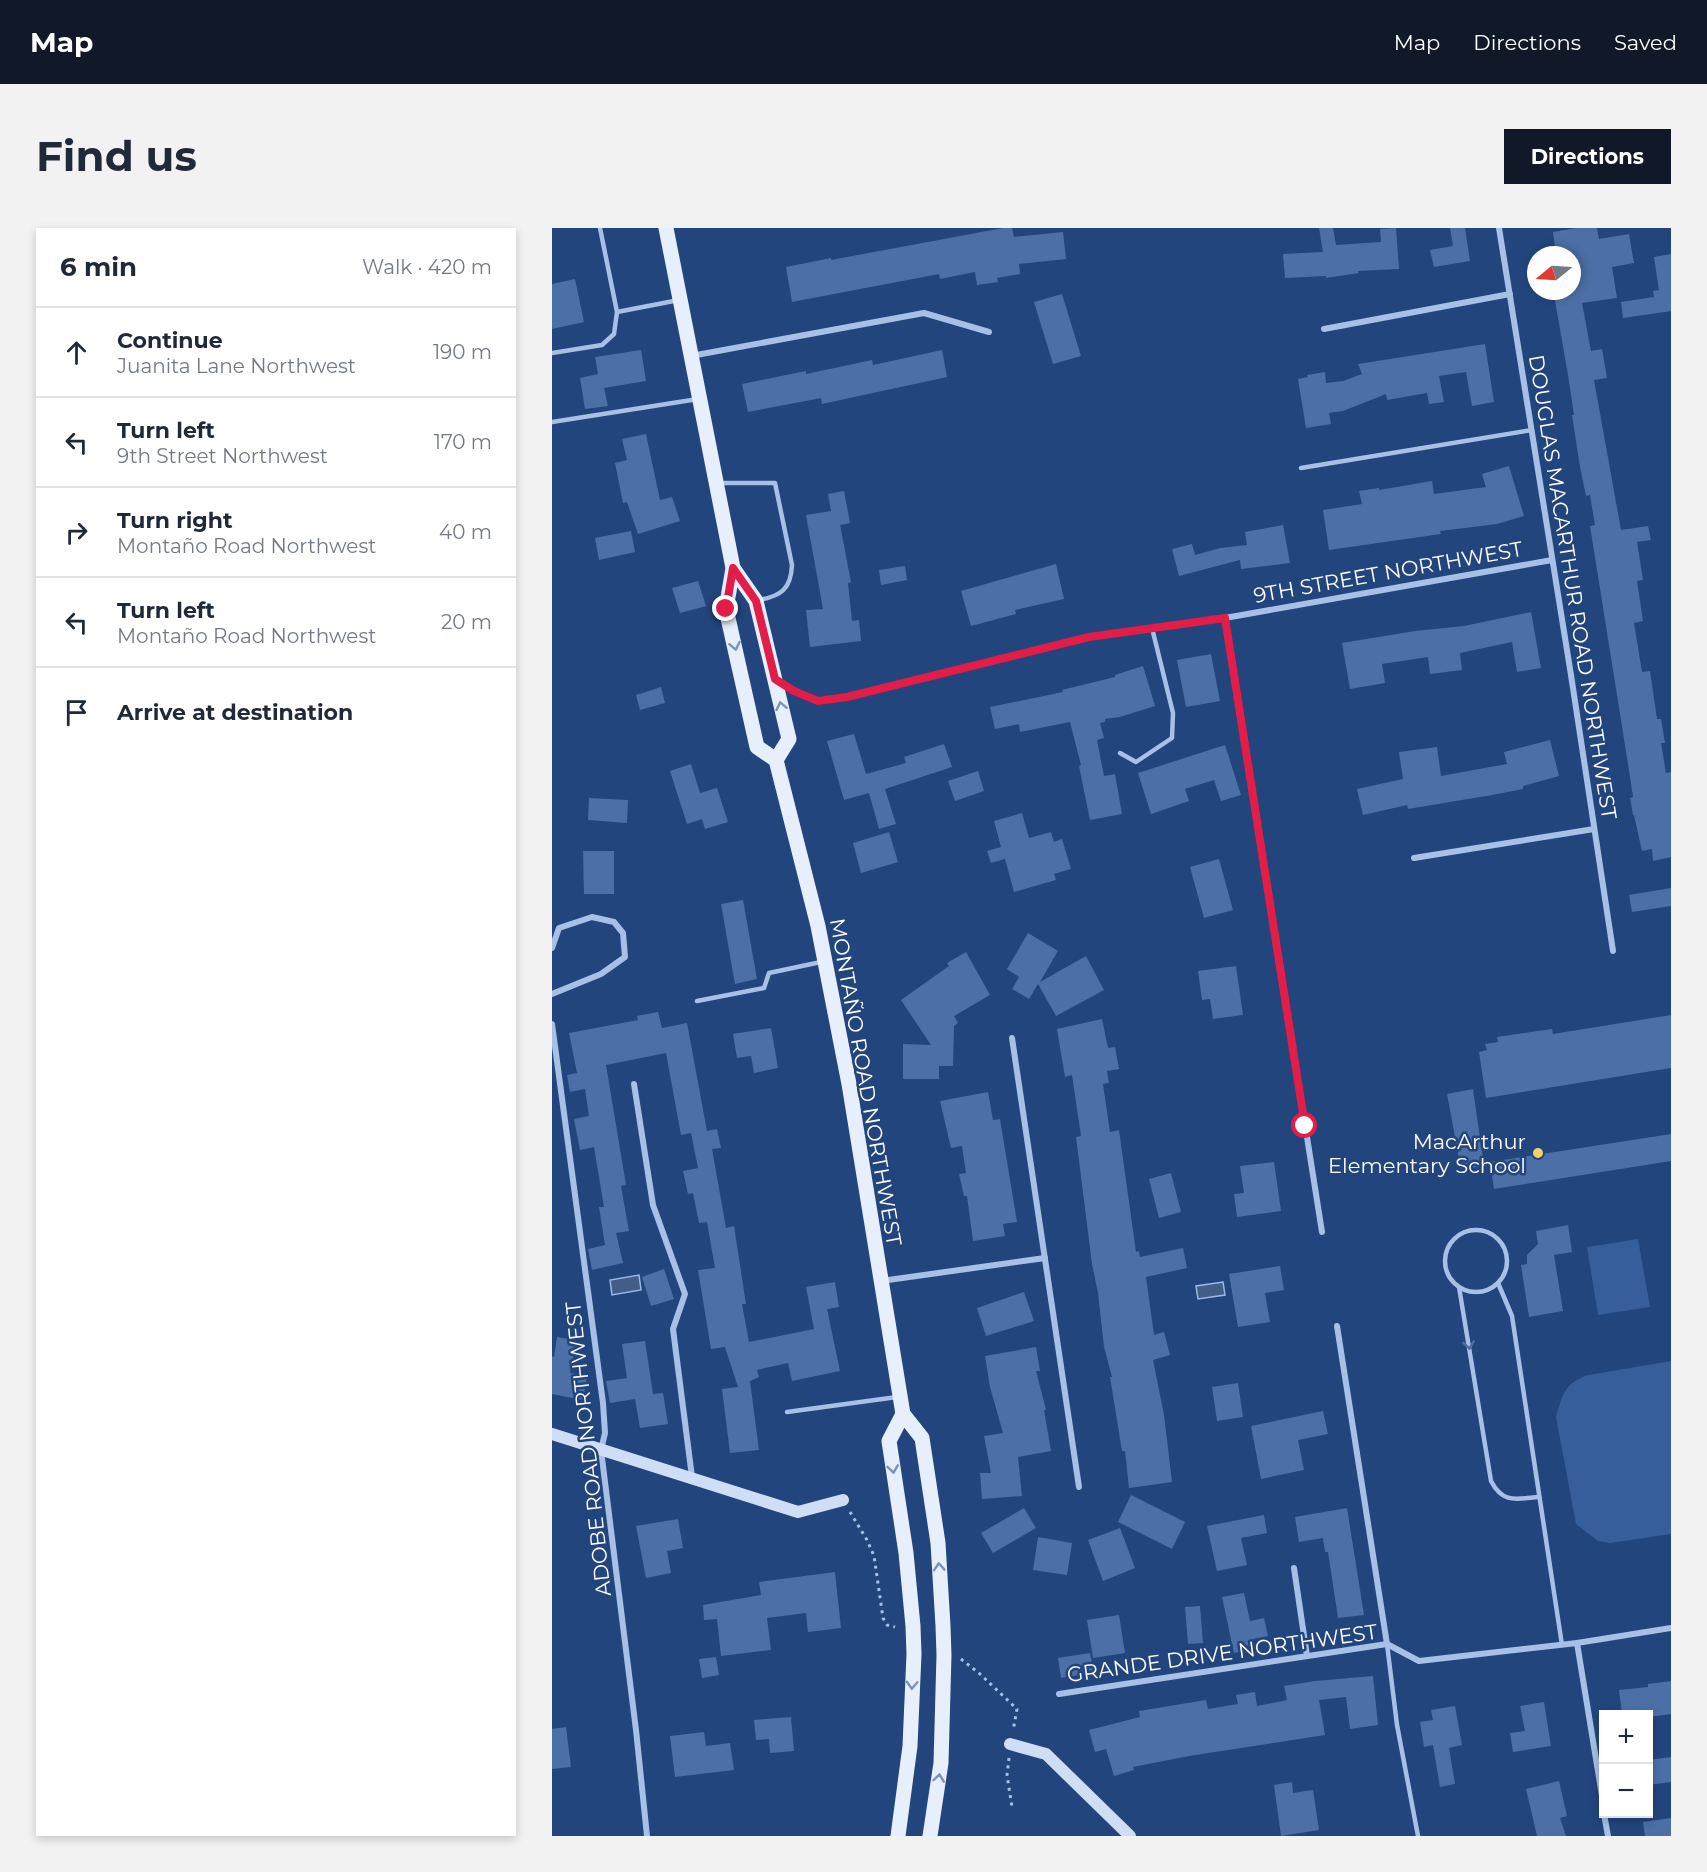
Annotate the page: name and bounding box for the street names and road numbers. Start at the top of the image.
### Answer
street label: DOUGLAS MACARTHUR ROAD NORTHWEST [1524,353,1622,821]
street label: 9TH STREET NORTHWEST [1251,536,1525,608]
street label: MONTAÑO ROAD NORTHWEST [825,916,907,1248]
street label: ADOBE ROAD NORTHWEST [560,1300,616,1598]
street label: GRANDE DRIVE NORTHWEST [1065,1619,1379,1687]

